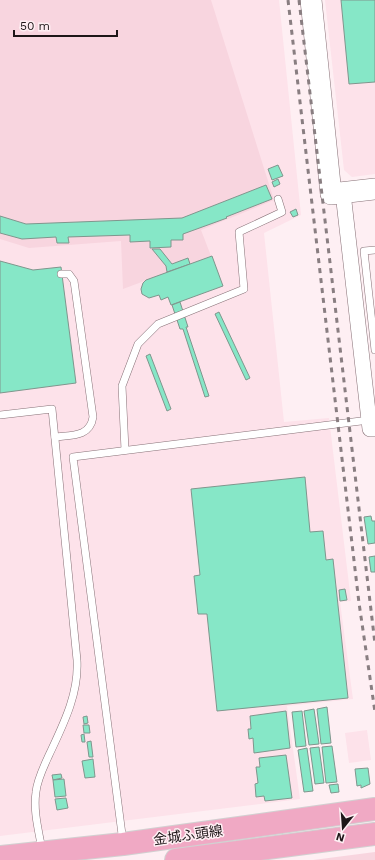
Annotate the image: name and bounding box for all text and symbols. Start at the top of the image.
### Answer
scale bar [14,12,117,38]
text: 50 m [20,19,50,33]
north arrow [323,808,363,848]
street label: 金城ふ頭線 [152,822,224,848]
text: N [334,830,346,844]

